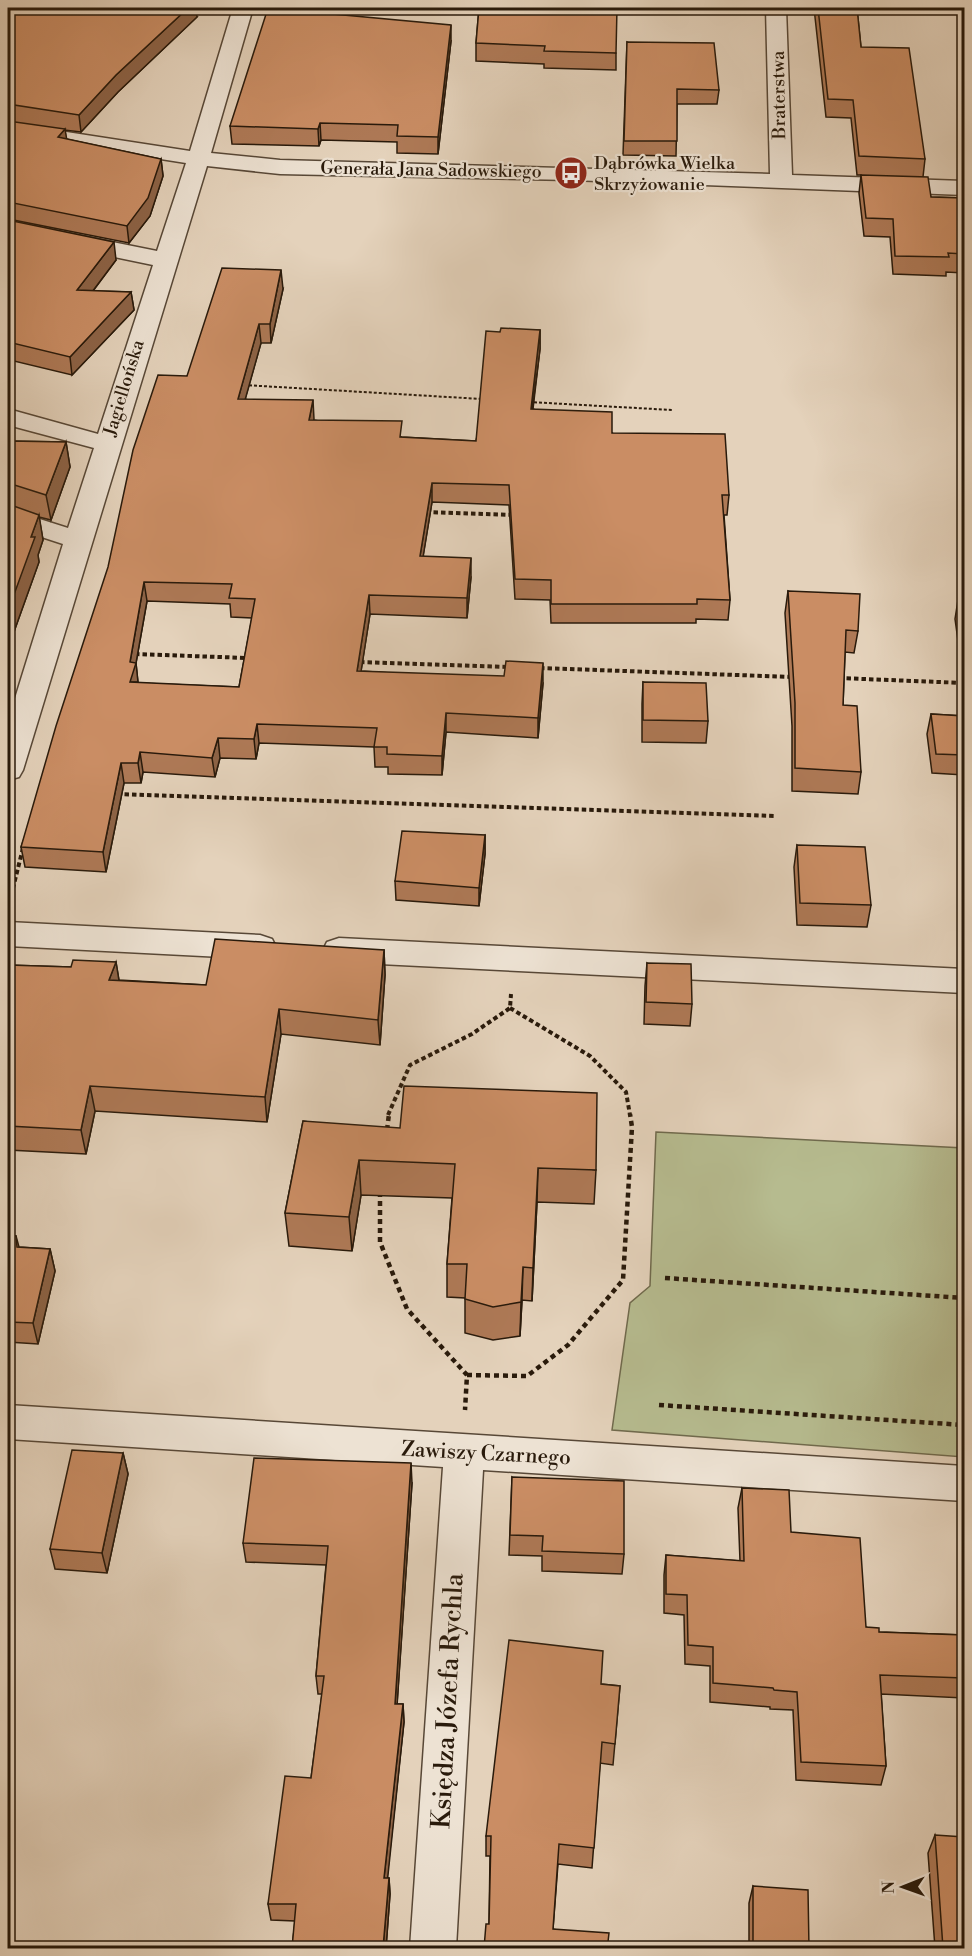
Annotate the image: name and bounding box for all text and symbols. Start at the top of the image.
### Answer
street label: Braterstwa [767,50,791,140]
place label: Dąbrówka Wielka Skrzyżowanie [594,152,736,196]
bus stop icon: Dąbrówka Wielka Skrzyżowanie [553,155,589,191]
street label: Generała Jana Sadowskiego [320,157,542,183]
street label: Jagiellońska [98,336,150,440]
street label: Zawiszy Czarnego [401,1437,571,1471]
street label: Księdza Józefa Rychla [425,1571,471,1830]
north arrow [873,1857,933,1917]
text: N [879,1880,899,1894]

